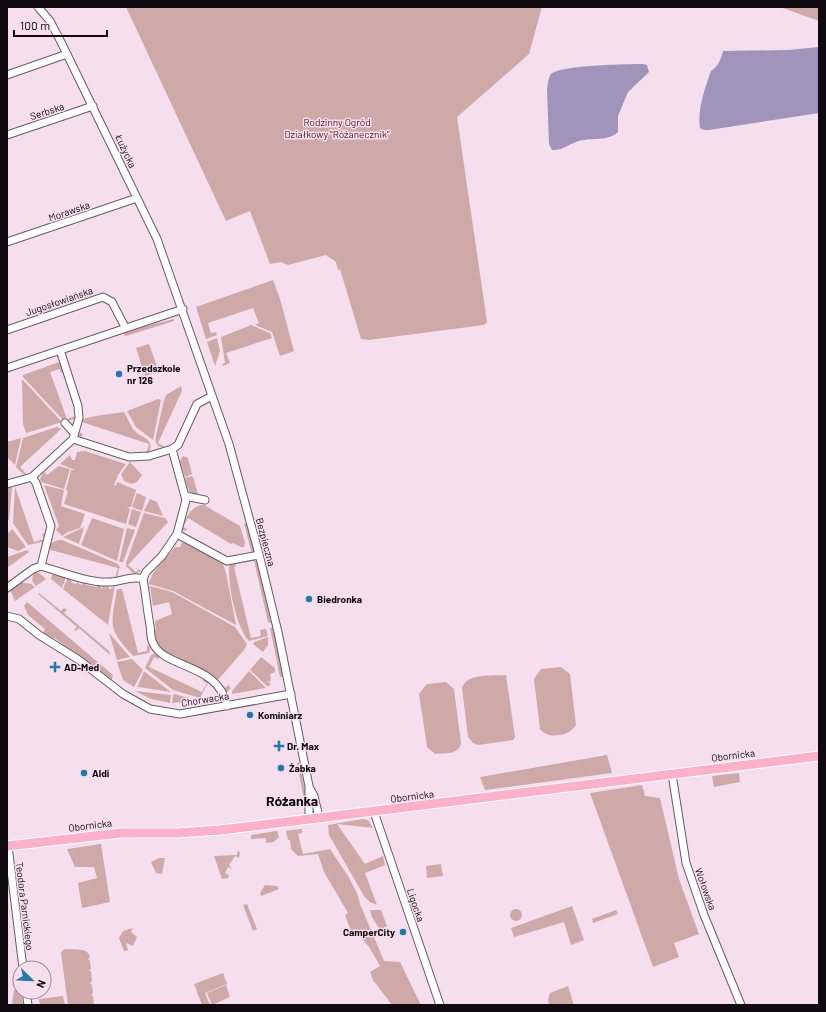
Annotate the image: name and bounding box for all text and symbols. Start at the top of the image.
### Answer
scale bar [14,12,107,38]
text: 100 m [20,18,50,32]
street label: Serbska [28,100,66,122]
park label: Rodzinny Ogród Działkowy "Różanecznik" [284,116,390,140]
street label: Łużycka [113,131,139,170]
street label: Morawska [47,198,91,224]
street label: Jugosłowiańska [24,284,94,318]
place label: Przedszkole nr 126 [127,362,181,386]
marker: Przedszkole nr 126 [114,369,124,379]
street label: Bezpieczna [254,516,278,568]
place label: Biedronka [317,593,362,605]
marker: Biedronka [304,594,314,604]
marker: AD-Med [49,661,61,673]
place label: AD-Med [64,661,100,673]
street label: Chorwacka [180,689,230,709]
place label: Kominiarz [258,709,303,721]
marker: Kominiarz [245,710,255,720]
place label: Dr. Max [287,740,320,752]
marker: Dr. Max [274,741,284,751]
street label: Obornicka [710,746,756,764]
place label: Żabka [289,762,316,774]
marker: Żabka [276,763,286,773]
place label: Aldi [92,767,110,779]
marker: Aldi [79,768,89,778]
street label: Obornicka [389,787,435,805]
district label: Różanka [266,792,318,809]
street label: Obornicka [67,816,113,834]
street label: Teodora Parnickiego [14,861,36,951]
street label: Wołowska [693,866,719,912]
street label: Ligocka [405,887,427,923]
place label: CamperCity [343,926,395,938]
marker: CamperCity [398,927,408,937]
north arrow [12,960,52,1000]
text: N [34,978,49,990]

